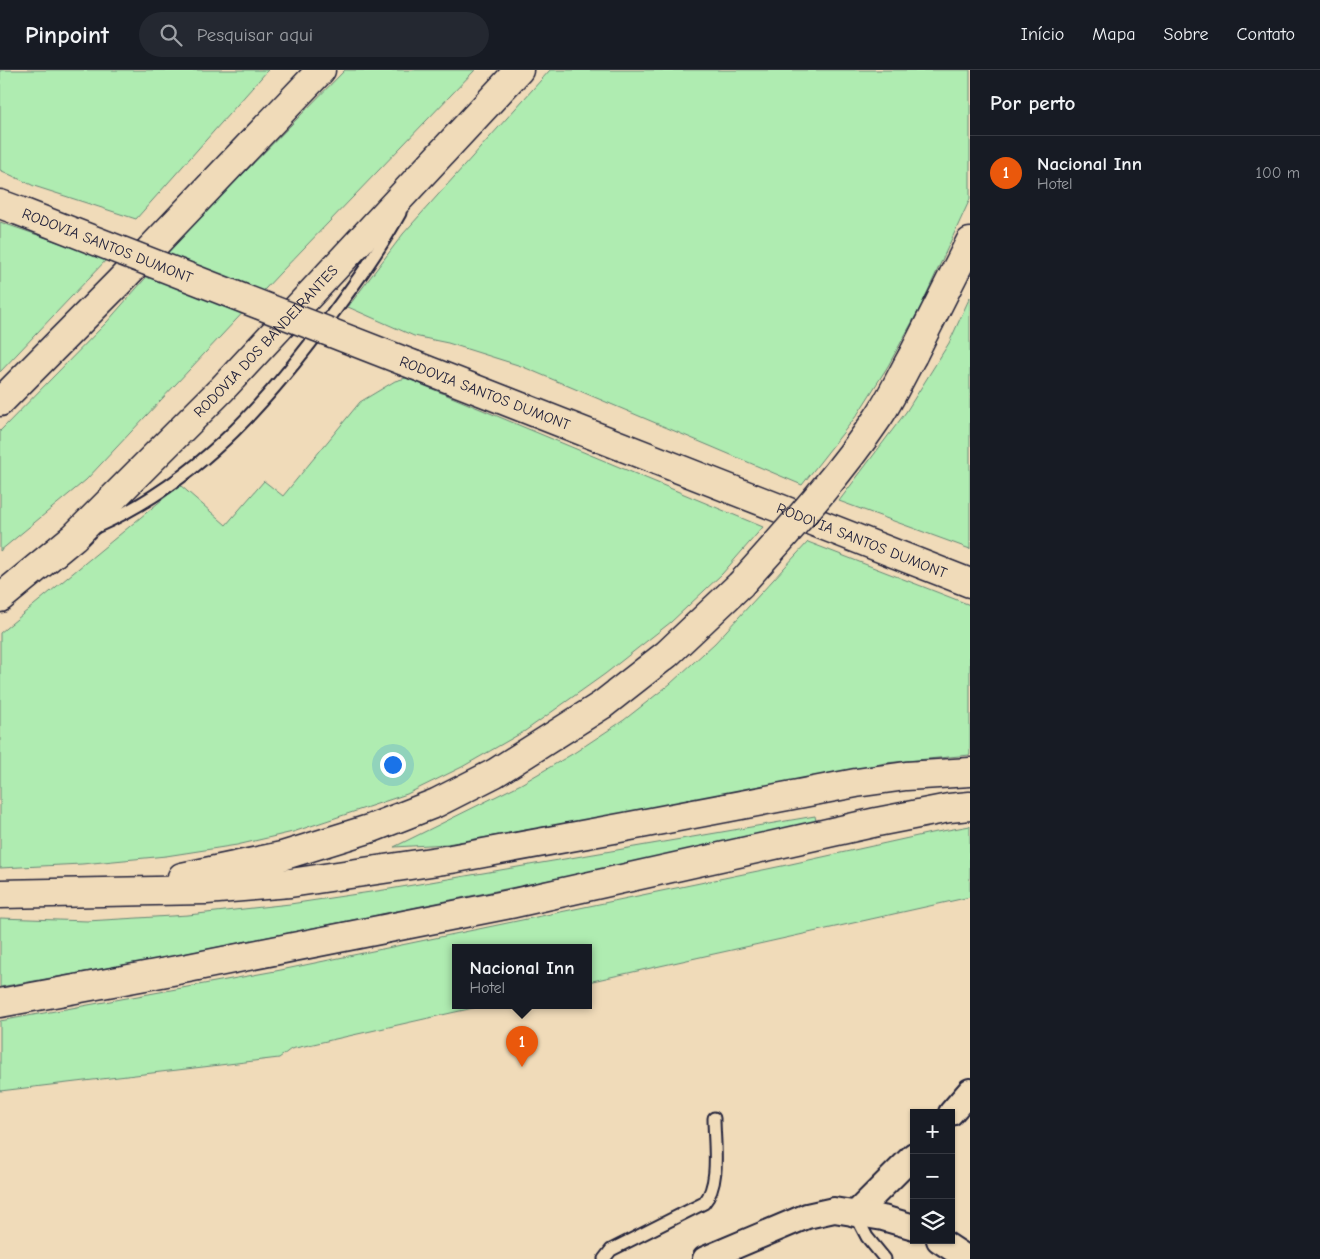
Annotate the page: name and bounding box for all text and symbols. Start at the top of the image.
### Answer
search box [139,12,489,57]
text: Pinpoint [25,21,109,49]
icon: search [157,21,185,49]
text: Pesquisar aqui [197,24,313,46]
text: Início [1021,24,1064,45]
text: Mapa [1092,24,1135,45]
text: Sobre [1163,24,1208,45]
text: Contato [1236,24,1295,45]
text: Por perto [990,91,1075,115]
text: Nacional Inn [1037,153,1142,175]
text: 1 [1003,164,1009,182]
text: 100 m [1256,164,1300,182]
text: Hotel [1037,175,1073,193]
street label: RODOVIA SANTOS DUMONT [20,204,196,287]
street label: RODOVIA DOS BANDEIRANTES [190,261,342,421]
street label: RODOVIA SANTOS DUMONT [397,352,573,434]
street label: RODOVIA SANTOS DUMONT [774,499,950,582]
your location [380,752,406,778]
popup [452,944,592,1009]
text: Nacional Inn [470,957,574,979]
text: Hotel [470,979,505,997]
pin: 1 [506,1026,538,1067]
map controls [910,1109,955,1244]
button: + [910,1109,955,1154]
button: − [910,1154,955,1199]
button: layers [910,1199,955,1244]

